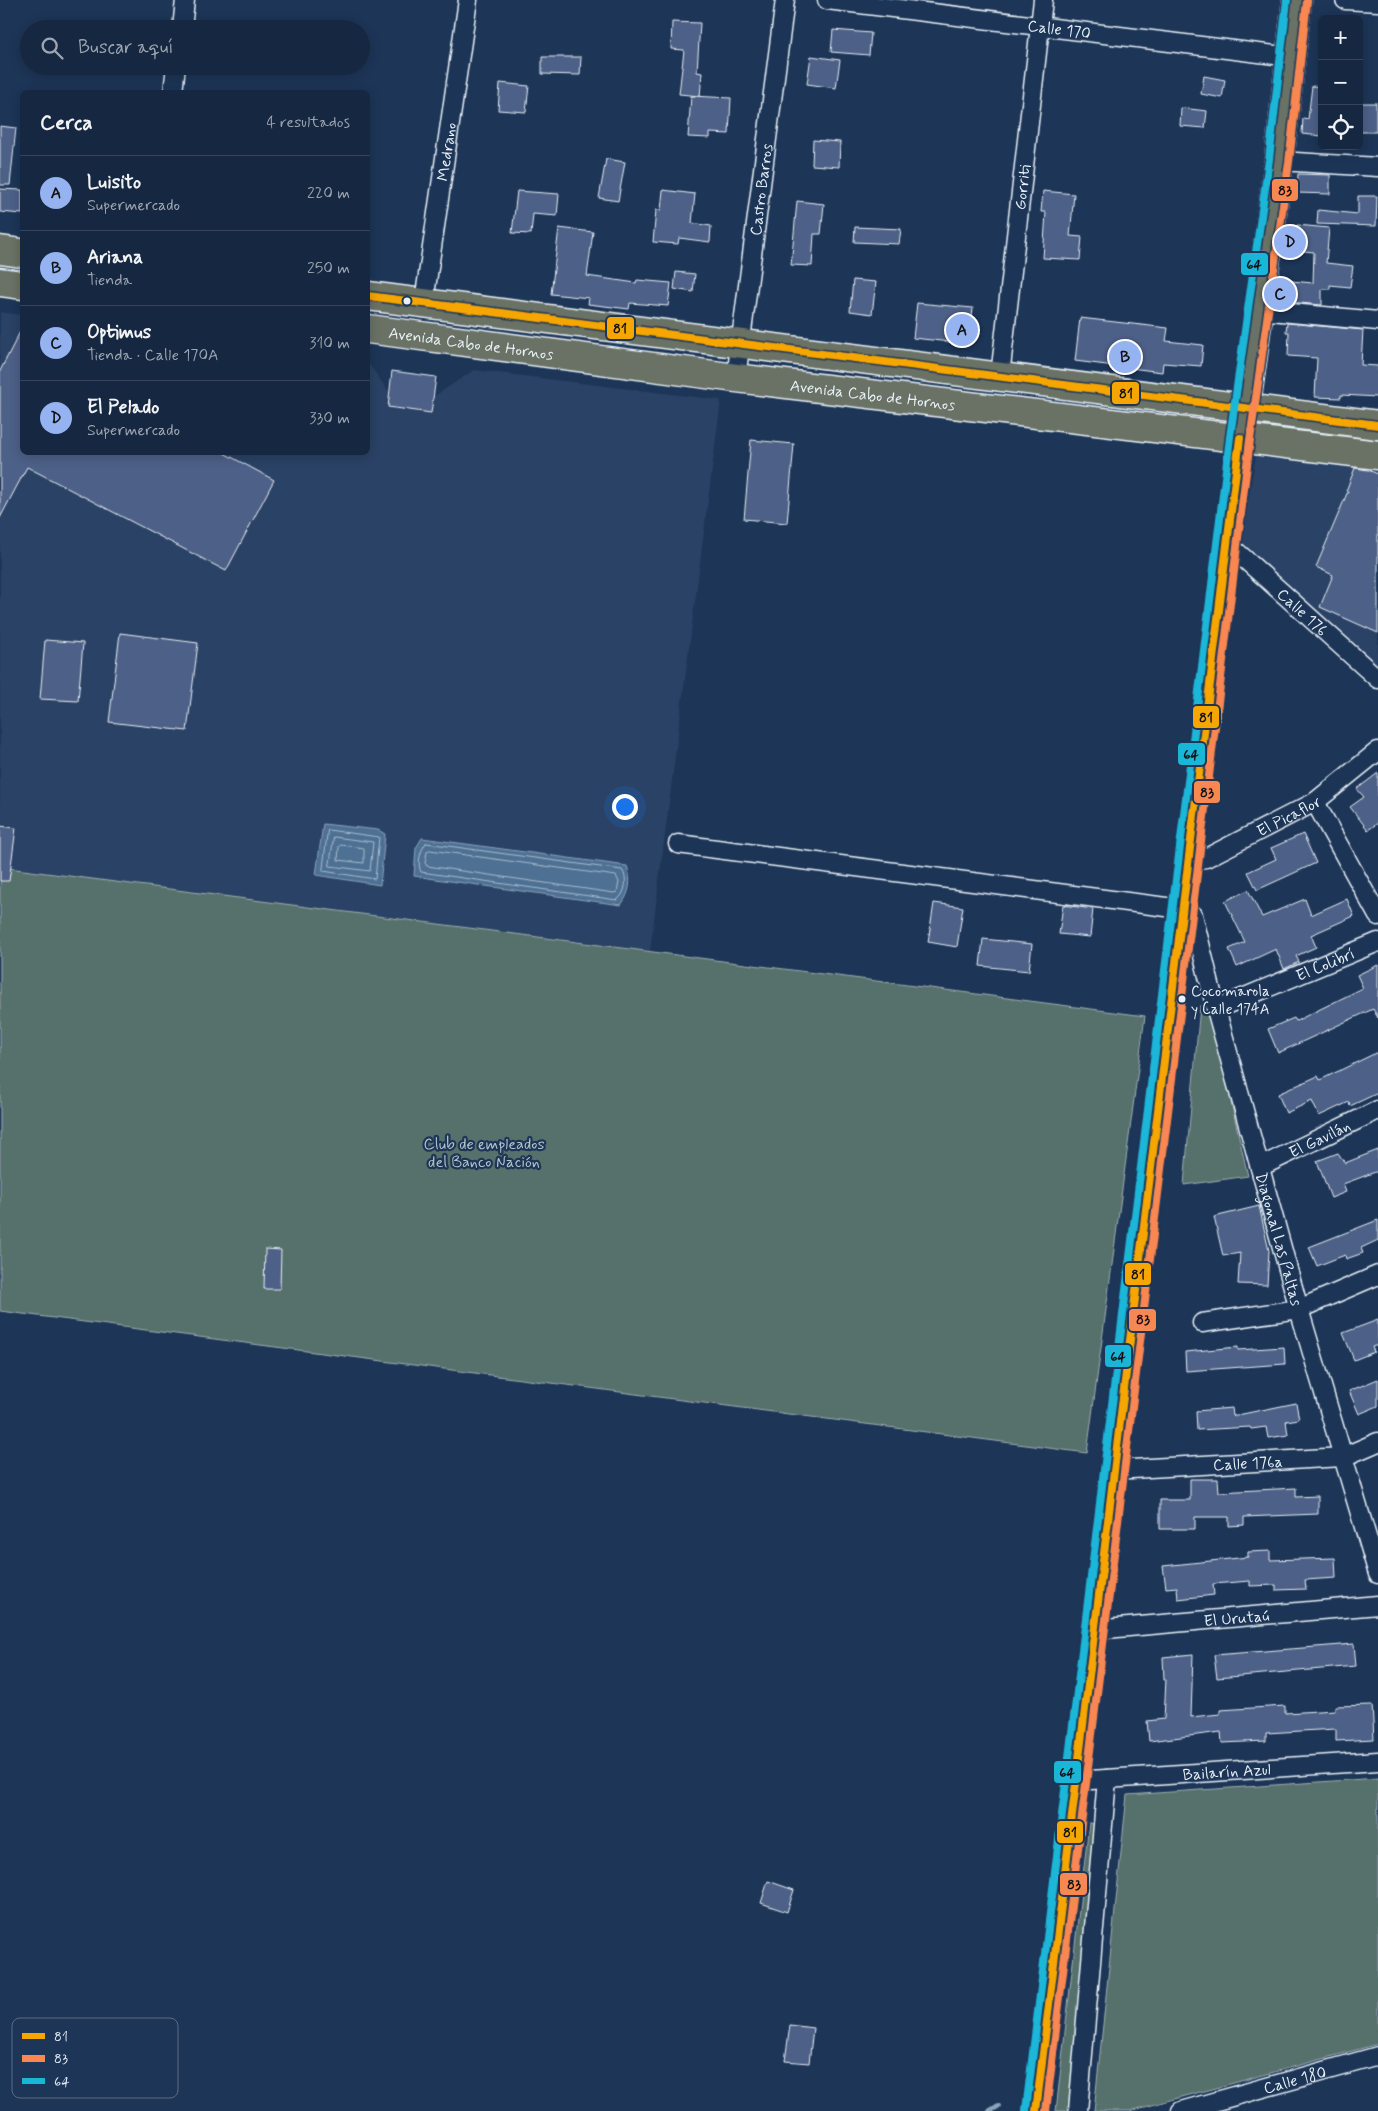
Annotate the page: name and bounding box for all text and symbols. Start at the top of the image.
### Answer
map controls [1318,15,1363,150]
button: + [1318,15,1363,60]
street label: Calle 170 [1026,16,1092,44]
search box [20,20,370,75]
icon: search [38,34,66,62]
text: Buscar aquí [78,35,173,60]
button: − [1318,60,1363,105]
button: locate [1318,105,1363,150]
text: Cerca [40,109,93,137]
text: 4 resultados [266,112,350,133]
street label: Medrano [433,121,462,183]
street label: Castro Barros [746,142,778,237]
street label: Gorriti [1010,164,1036,211]
text: Luisito [87,170,141,195]
line badge: 83 [1271,178,1299,202]
text: 83 [1278,182,1292,200]
text: A [51,183,61,204]
text: 220 m [307,183,350,204]
text: Supermercado [87,195,180,216]
pin: D [1274,223,1306,261]
text: Ariana [87,245,143,270]
line badge: 64 [1240,252,1269,276]
text: 64 [1246,256,1262,274]
text: B [51,258,61,279]
text: 250 m [307,258,350,279]
text: Tienda [87,270,132,291]
pin: C [1264,275,1296,313]
unlabelled marker [402,296,412,306]
pin: A [946,311,978,349]
line badge: 81 [606,316,635,340]
text: Optimus [87,320,151,345]
text: 81 [613,320,627,338]
street label: Avenida Cabo de Hornos [387,323,555,366]
text: C [50,333,62,354]
text: 310 m [309,333,350,354]
pin: B [1109,338,1141,376]
text: Tienda · Calle 170A [87,345,219,366]
street label: Avenida Cabo de Hornos [789,376,956,416]
line badge: 81 [1111,381,1140,405]
text: 81 [1119,385,1133,403]
text: El Pelado [87,395,159,420]
text: D [50,408,62,429]
text: 330 m [309,408,350,429]
text: Supermercado [87,420,180,441]
street label: Calle 176 [1272,584,1332,641]
line badge: 81 [1192,705,1220,729]
text: 81 [1199,709,1213,727]
line badge: 64 [1177,742,1206,766]
text: 64 [1183,746,1199,764]
line badge: 83 [1193,780,1221,804]
text: 83 [1200,784,1214,802]
street label: El Picaflor [1253,792,1327,842]
your location [612,794,638,820]
street label: El Colibrí [1293,944,1358,987]
place label: Cocomarola y Calle 174A [1191,982,1270,1020]
marker: Cocomarola y Calle 174A [1177,994,1187,1004]
street label: El Gavilán [1286,1116,1354,1163]
park label: Club de empleados del Banco Nación [423,1134,545,1173]
street label: Diagonal Las Paltas [1250,1170,1307,1308]
line badge: 81 [1124,1262,1152,1286]
text: 81 [1131,1266,1145,1284]
line badge: 83 [1128,1308,1157,1332]
text: 83 [1136,1311,1150,1329]
line badge: 64 [1104,1344,1132,1368]
text: 64 [1110,1348,1126,1366]
street label: Calle 176a [1212,1451,1283,1476]
street label: El Urutaú [1203,1606,1270,1632]
street label: Bailarín Azul [1182,1759,1271,1786]
line badge: 64 [1053,1760,1082,1784]
text: 64 [1059,1764,1075,1782]
line badge: 81 [1056,1820,1084,1844]
text: 81 [1063,1824,1077,1842]
line badge: 83 [1059,1872,1088,1896]
text: 83 [1067,1876,1081,1894]
legend [12,2018,178,2098]
text: 81 [54,2028,68,2046]
text: 83 [54,2050,68,2068]
street label: Calle 180 [1261,2062,1329,2099]
text: 64 [54,2073,70,2091]

